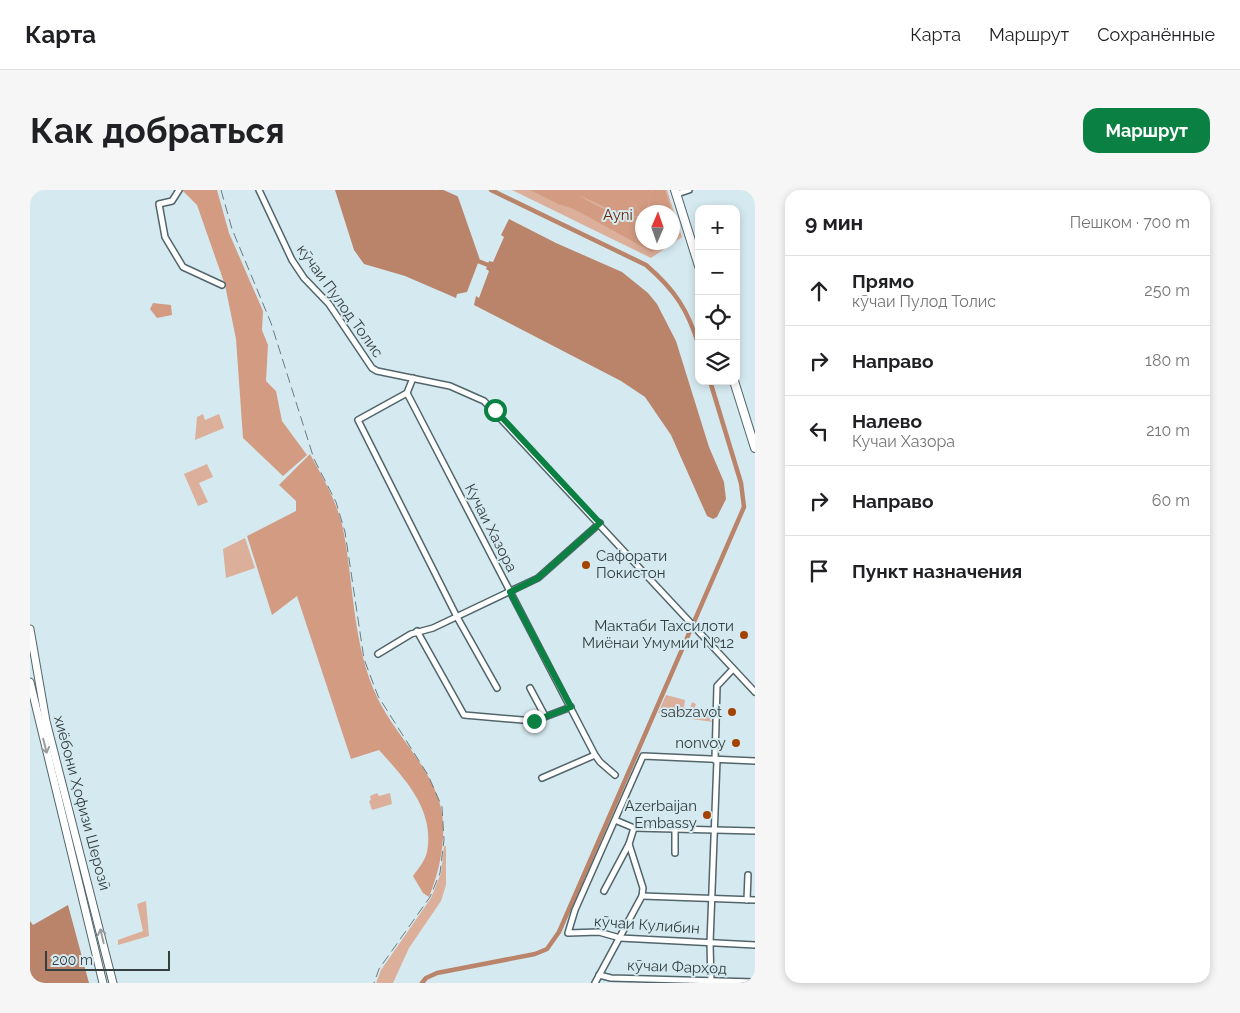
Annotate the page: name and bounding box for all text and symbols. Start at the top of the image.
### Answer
text: Карта [25,20,96,49]
text: Карта [910,24,961,45]
text: Маршрут [989,24,1069,45]
text: Сохранённые [1097,24,1215,45]
button: Маршрут [1083,108,1210,153]
text: Как добраться [30,110,285,151]
north arrow [635,205,680,250]
map controls [695,205,740,385]
button: + [695,205,740,250]
park label: Ayni [603,206,633,224]
text: 9 мин [805,210,863,235]
text: Пешком · 700 m [1070,213,1190,232]
street label: кӯчаи Пулод Толис [293,241,387,361]
button: − [695,250,740,295]
text: Прямо [852,270,914,292]
icon: ahead [805,277,833,305]
text: 250 m [1144,281,1190,300]
text: кӯчаи Пулод Толис [852,292,996,311]
button: locate [695,295,740,340]
button: layers [695,340,740,385]
icon: right [805,347,833,375]
text: Направо [852,350,933,372]
text: 180 m [1145,351,1190,370]
route start [484,399,507,422]
text: Налево [852,410,922,432]
icon: left [805,417,833,445]
text: 210 m [1146,421,1190,440]
text: Кучаи Хазора [852,432,955,451]
street label: Кучаи Хазора [461,481,521,575]
icon: right [805,487,833,515]
text: Направо [852,490,933,512]
text: 60 m [1152,491,1190,510]
place label: Сафорати Покистон [596,547,667,582]
icon: arrive [805,557,833,585]
marker: Сафорати Покистон [580,559,592,571]
text: Пункт назначения [852,560,1022,582]
place label: Мактаби Тахсилоти Миёнаи Умумии №12 [582,617,734,652]
marker: Мактаби Тахсилоти Миёнаи Умумии №12 [738,629,750,641]
place label: sabzavot [661,703,722,721]
marker: sabzavot [726,706,738,718]
route end [523,710,546,733]
street label: хиёбони Ҳофизи Шерозӣ [50,714,114,892]
place label: nonvoy [675,734,726,752]
marker: nonvoy [730,737,742,749]
one-way arrow [41,738,50,754]
place label: Azerbaijan Embassy [625,797,697,832]
marker: Azerbaijan Embassy [701,809,713,821]
street label: кӯчаи Кулибин [594,912,700,938]
one-way arrow [97,928,106,944]
scale bar [45,948,170,971]
text: 200 m [52,952,93,968]
street label: кӯчаи Фарҳод [627,956,727,978]

